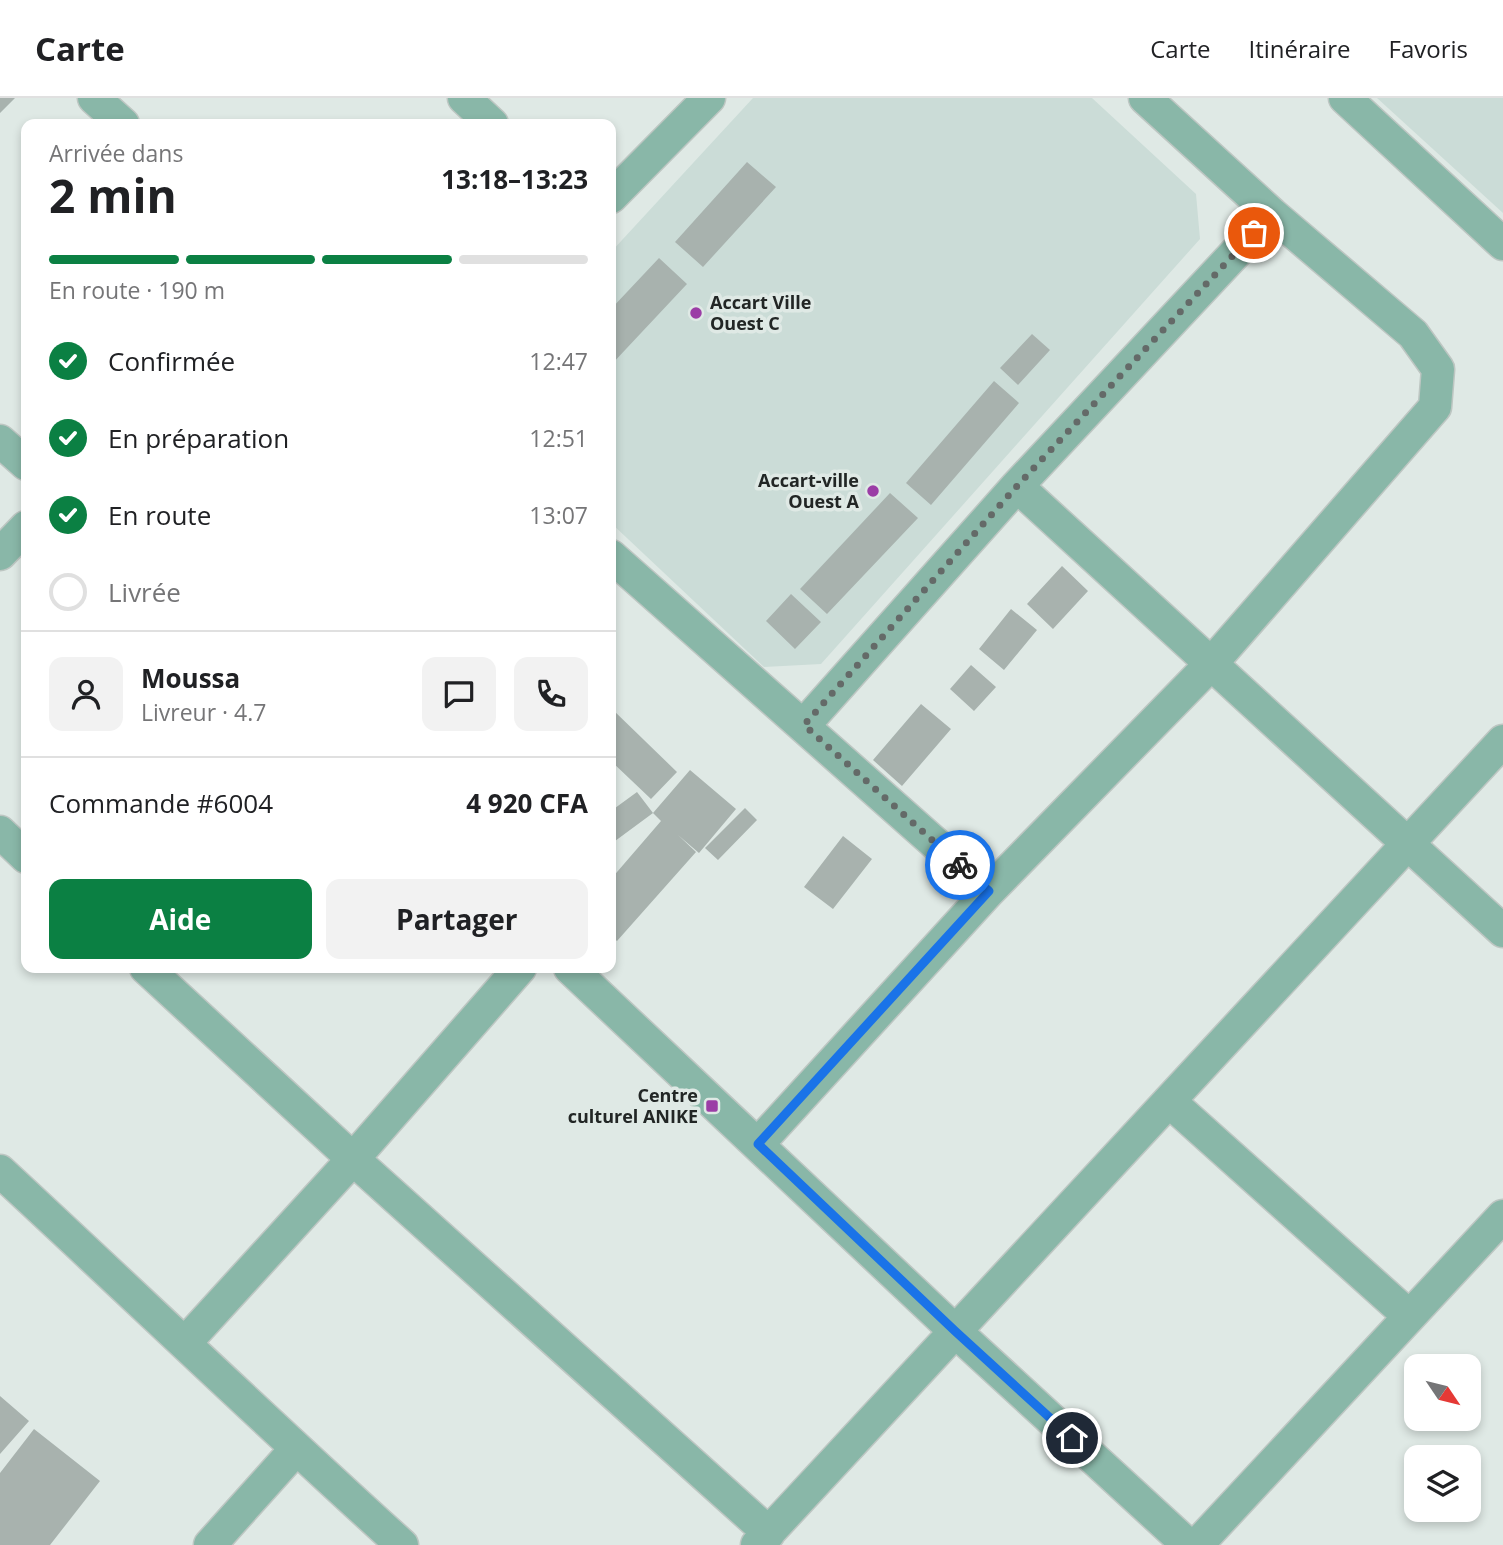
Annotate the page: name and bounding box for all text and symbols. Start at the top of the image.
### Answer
text: Carte [35,26,125,71]
text: Carte [1150,32,1211,65]
text: Itinéraire [1249,32,1351,65]
text: Favoris [1389,32,1468,65]
text: Arrivée dans [49,137,183,169]
text: 13:18–13:23 [441,161,588,197]
text: 2 min [49,164,177,226]
pin [1224,203,1284,263]
icon: bag [1235,214,1273,252]
text: En route · 190 m [49,274,225,306]
place label: Accart Ville Ouest C [710,290,811,335]
marker: Accart Ville Ouest C [688,305,704,321]
icon: check [49,342,87,380]
text: Confirmée [108,343,235,379]
text: 12:47 [529,345,588,377]
icon: check [49,419,87,457]
text: En préparation [108,420,289,456]
text: 12:51 [529,422,588,454]
place label: Accart-ville Ouest A [758,468,860,513]
marker: Accart-ville Ouest A [865,483,881,499]
icon: check [49,496,87,534]
text: En route [108,497,211,533]
text: 13:07 [529,499,588,531]
text: Livrée [108,574,181,610]
button: person [49,657,123,731]
button: chat [422,657,496,731]
button: phone [514,657,588,731]
text: Moussa [141,660,240,696]
text: Livreur · 4.7 [141,696,266,728]
text: Commande #6004 [49,785,273,821]
text: 4 920 CFA [466,785,588,821]
courier [925,830,995,900]
icon: bike [941,846,979,884]
button: Aide [49,879,312,959]
button: Partager [326,879,588,959]
place label: Centre culturel ANIKE [568,1083,698,1128]
marker: Centre culturel ANIKE [704,1098,720,1114]
north arrow [1404,1354,1480,1432]
map controls [1404,1354,1481,1522]
pin [1042,1408,1102,1468]
icon: home [1053,1419,1091,1457]
button: layers [1404,1445,1481,1522]

